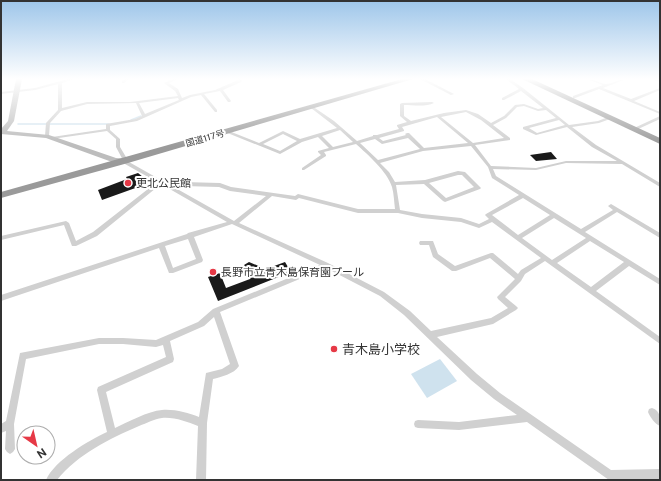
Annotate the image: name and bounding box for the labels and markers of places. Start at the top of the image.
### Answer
place label: 更北公民館 [136,177,191,189]
marker: 更北公民館 [123,178,133,188]
place label: 長野市立青木島保育園プール [221,266,364,278]
marker: 長野市立青木島保育園プール [208,267,218,277]
place label: 青木島小学校 [342,342,420,357]
marker: 青木島小学校 [329,344,339,354]

